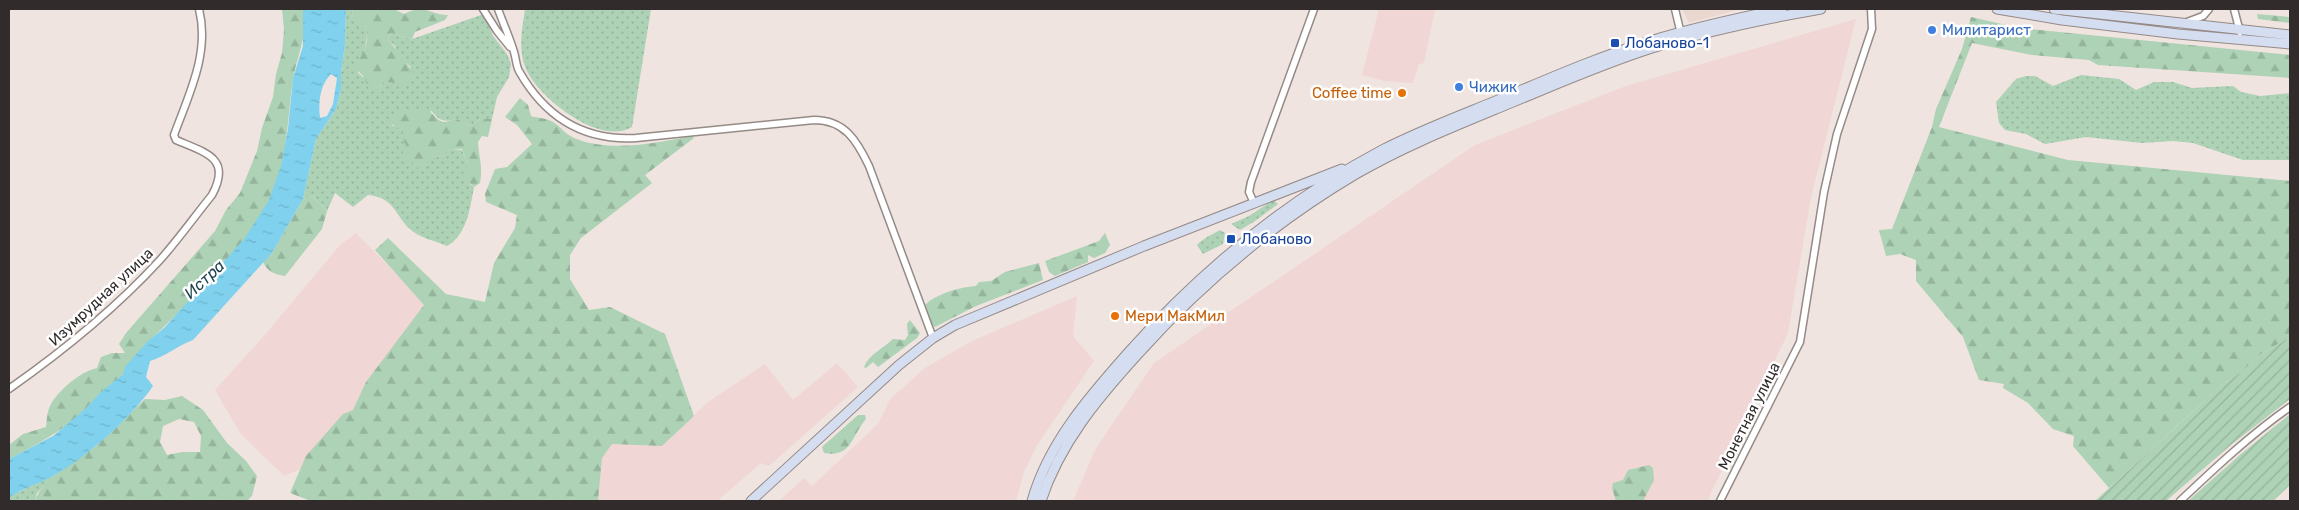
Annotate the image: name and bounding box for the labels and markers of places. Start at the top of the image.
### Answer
place label: Милитарист [1942,21,2031,39]
marker: Милитарист [1926,24,1938,36]
place label: Лобаново-1 [1625,34,1709,52]
marker: Лобаново-1 [1609,37,1621,49]
place label: Чижик [1469,78,1517,96]
marker: Чижик [1453,81,1465,93]
place label: Coffee time [1312,84,1392,102]
marker: Coffee time [1396,87,1408,99]
place label: Лобаново [1241,230,1312,248]
marker: Лобаново [1225,233,1237,245]
place label: Мери МакМил [1125,307,1225,325]
marker: Мери МакМил [1109,310,1121,322]

